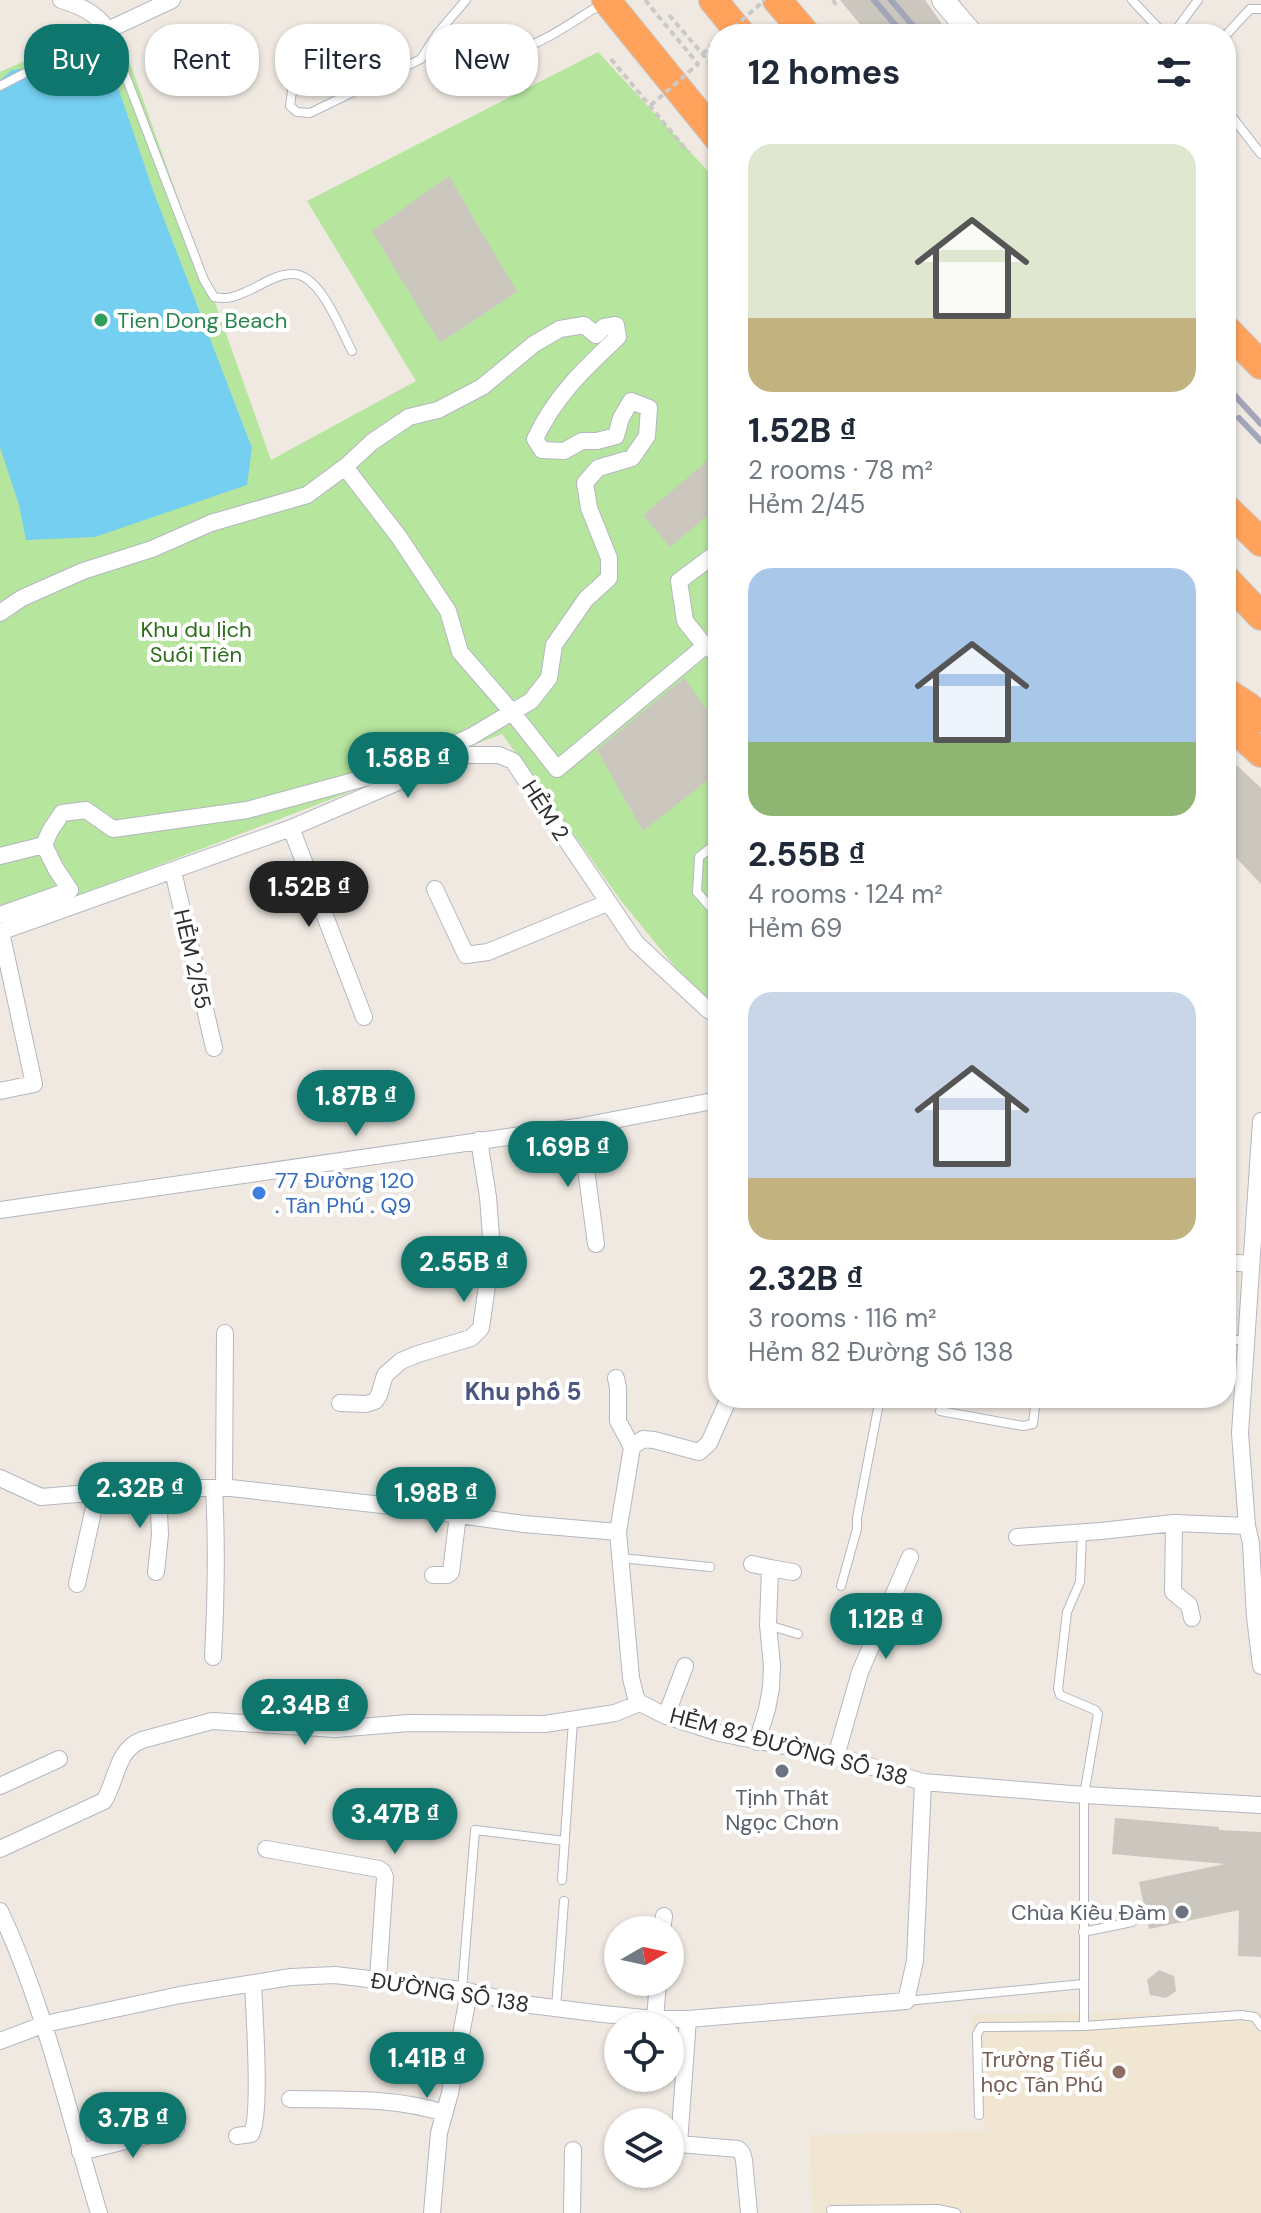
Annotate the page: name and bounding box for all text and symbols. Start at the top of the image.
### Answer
chip: Buy [24,24,129,96]
chip: Rent [145,24,259,96]
chip: Filters [275,24,410,96]
chip: New [426,24,538,96]
text: 12 homes [748,50,900,95]
icon: filters [1152,50,1196,94]
icon: home [900,196,1044,340]
place label: Tien Dong Beach [117,306,288,335]
marker: Tien Dong Beach [92,311,110,329]
text: 1.52B ₫ [748,408,857,453]
text: 2 rooms · 78 m² [748,453,933,487]
text: Hẻm 2/45 [748,487,865,521]
park label: Khu du lịch Suối Tiên [140,615,252,669]
icon: home [900,620,1044,764]
pin: 1.58B ₫ [334,732,482,800]
text: 1.58B ₫ [366,741,450,775]
street label: HẺM 2 [515,774,576,846]
text: 2.55B ₫ [748,832,866,877]
pin: 1.52B ₫ [235,861,383,929]
text: 1.52B ₫ [267,870,351,904]
text: 4 rooms · 124 m² [748,877,943,911]
street label: HẺM 2/55 [167,906,218,1012]
text: Hẻm 69 [748,911,842,945]
icon: home [900,1044,1044,1188]
pin: 1.87B ₫ [282,1070,430,1138]
text: 1.87B ₫ [315,1079,397,1113]
pin: 1.69B ₫ [494,1121,642,1189]
text: 1.69B ₫ [526,1130,610,1164]
place label: 77 Đường 120 . Tân Phú . Q9 [275,1166,414,1220]
marker: 77 Đường 120 . Tân Phú . Q9 [250,1184,268,1202]
pin: 2.55B ₫ [390,1236,538,1304]
text: 2.55B ₫ [419,1245,509,1279]
text: 2.32B ₫ [748,1256,863,1301]
text: 3 rooms · 116 m² [748,1301,937,1335]
text: Hẻm 82 Đường Số 138 [748,1335,1013,1369]
district label: Khu phố 5 [465,1376,581,1407]
pin: 2.32B ₫ [66,1462,214,1530]
pin: 1.98B ₫ [362,1467,510,1535]
text: 2.32B ₫ [96,1471,184,1505]
text: 1.98B ₫ [394,1476,478,1510]
pin: 1.12B ₫ [812,1593,960,1661]
text: 1.12B ₫ [848,1602,924,1636]
pin: 2.34B ₫ [231,1679,379,1747]
text: 2.34B ₫ [260,1688,350,1722]
street label: HẺM 82 ĐƯỜNG SỐ 138 [667,1701,911,1792]
marker: Tịnh Thất Ngọc Chơn [773,1762,791,1780]
place label: Tịnh Thất Ngọc Chơn [725,1783,839,1837]
pin: 3.47B ₫ [321,1788,469,1856]
text: 3.47B ₫ [350,1797,440,1831]
place label: Chùa Kiều Đàm [1011,1898,1166,1927]
marker: Chùa Kiều Đàm [1173,1903,1191,1921]
north arrow [604,1916,684,1996]
map controls [604,1916,684,2188]
street label: ĐƯỜNG SỐ 138 [369,1966,531,2019]
button: locate [604,2012,684,2092]
pin: 1.41B ₫ [353,2032,501,2100]
text: 1.41B ₫ [388,2041,466,2075]
place label: Trường Tiểu học Tân Phú [981,2045,1103,2099]
marker: Trường Tiểu học Tân Phú [1110,2063,1128,2081]
pin: 3.7B ₫ [68,2092,198,2160]
text: 3.7B ₫ [97,2101,169,2135]
button: layers [604,2108,684,2188]

